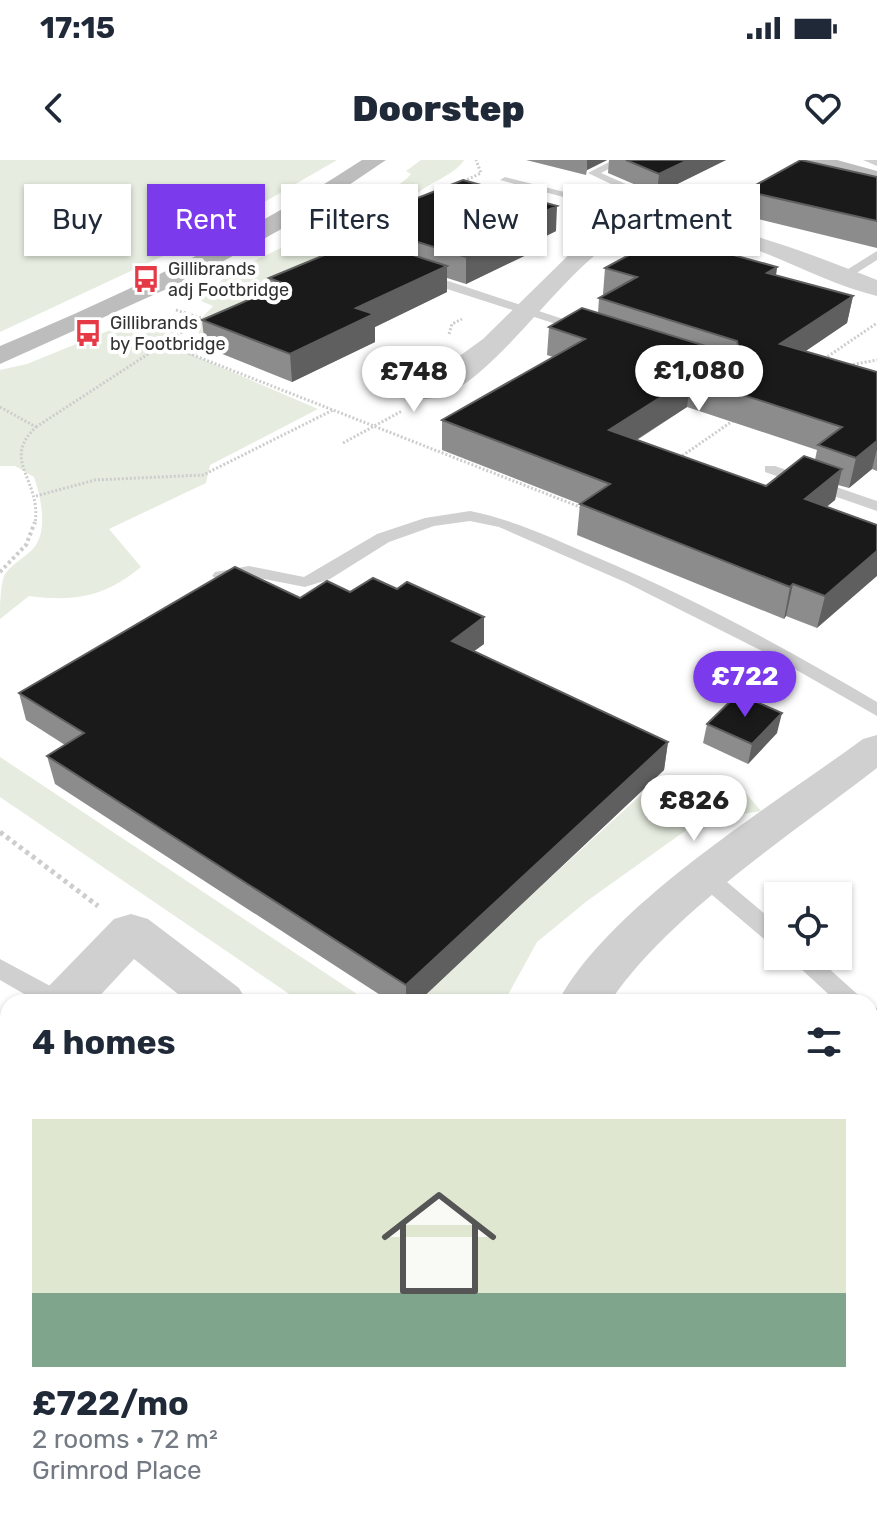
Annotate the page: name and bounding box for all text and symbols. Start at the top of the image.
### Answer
text: 17:15 [40,10,115,46]
icon: back [32,86,76,130]
icon: heart [801,86,845,130]
text: Doorstep [352,87,525,130]
chip: Buy [24,184,131,256]
chip: Rent [147,184,265,256]
chip: Filters [281,184,418,256]
chip: New [434,184,547,256]
chip: Apartment [563,184,760,256]
place label: Gillibrands adj Footbridge [168,258,289,301]
bus stop icon: Gillibrands adj Footbridge [131,264,161,294]
place label: Gillibrands by Footbridge [110,312,226,355]
bus stop icon: Gillibrands by Footbridge [73,318,103,348]
pin: £1,080 [634,345,764,413]
pin: £748 [367,346,461,414]
text: £1,080 [653,355,745,386]
text: £748 [380,356,448,387]
pin: £722 [698,651,792,719]
text: £722 [711,661,779,692]
pin: £826 [647,775,741,843]
text: £826 [659,785,729,816]
map controls [764,882,852,970]
button: locate [764,882,852,970]
icon: filters [802,1020,846,1064]
text: 4 homes [32,1022,175,1063]
icon: home [367,1171,511,1315]
text: £722/mo [32,1383,189,1424]
text: 2 rooms · 72 m² [32,1424,218,1455]
text: Grimrod Place [32,1455,202,1486]

